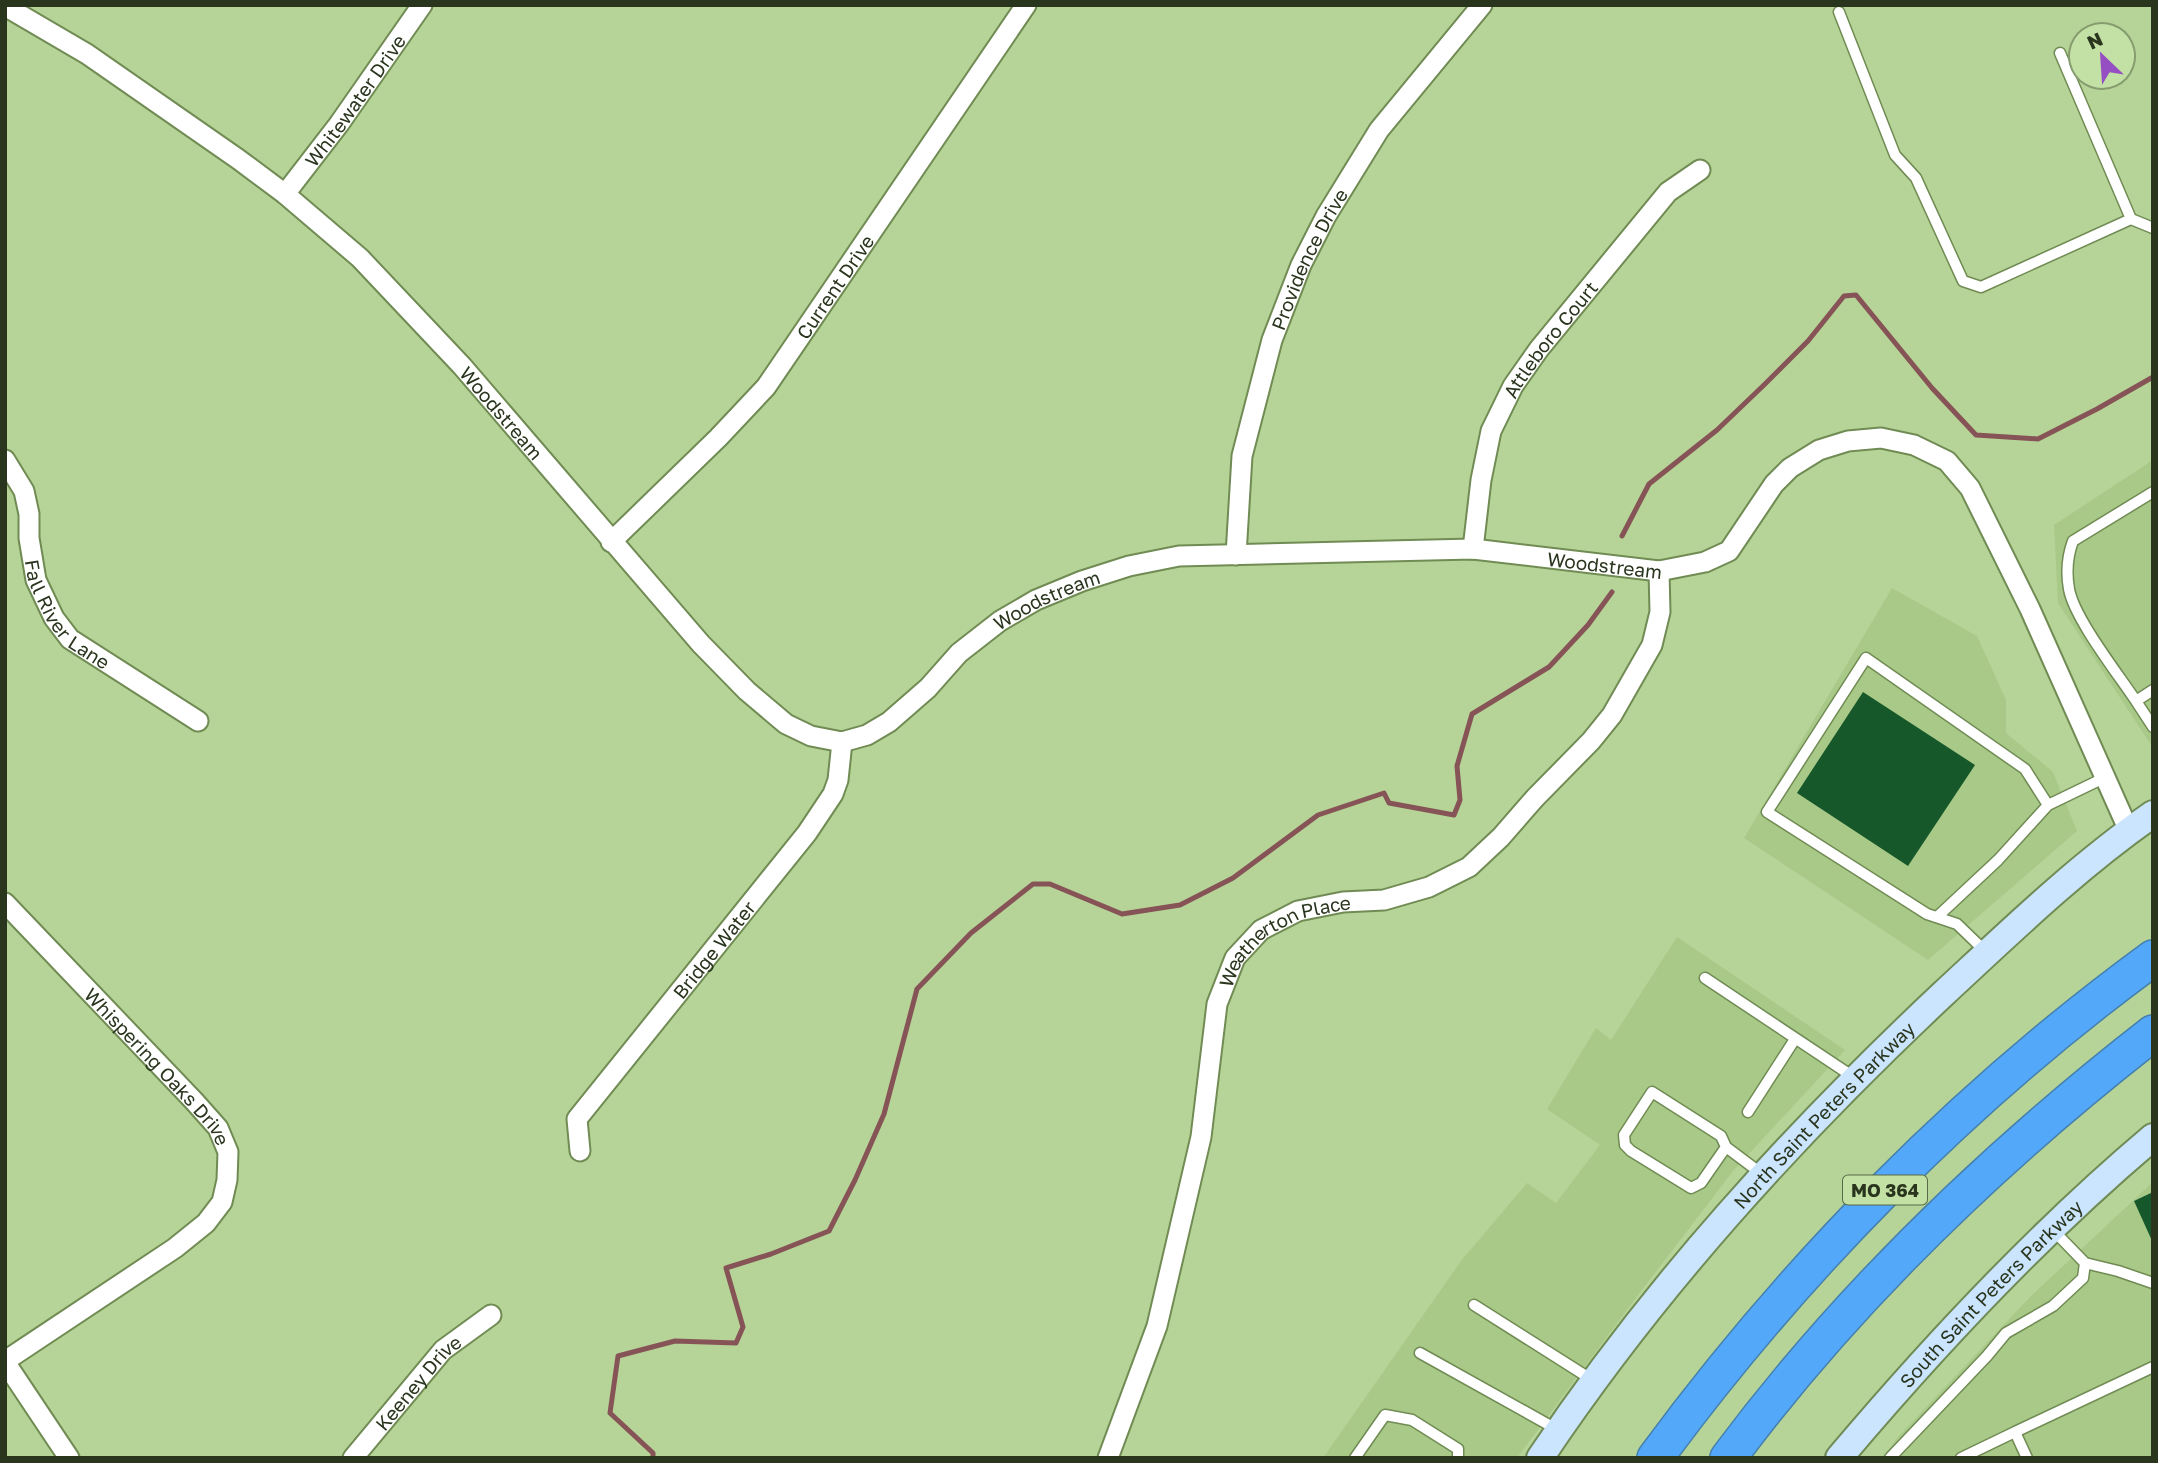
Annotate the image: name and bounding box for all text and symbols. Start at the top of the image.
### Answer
north arrow [2067,21,2137,91]
text: N [2083,27,2106,54]
street label: Whitewater Drive [299,30,410,171]
street label: Providence Drive [1266,184,1352,333]
street label: Current Drive [791,230,878,343]
street label: Attleboro Court [1498,276,1602,401]
street label: Woodstream [456,361,548,464]
street label: Woodstream [1546,546,1663,583]
street label: Fall River Lane [21,558,114,673]
street label: Woodstream [989,565,1102,634]
street label: Weatherton Place [1213,890,1351,990]
street label: Bridge Water [667,895,760,1003]
street label: Whispering Oaks Drive [80,983,235,1148]
street label: North Saint Peters Parkway [1728,1016,1919,1213]
road number: MO 364 [1843,1176,1927,1204]
street label: South Saint Peters Parkway [1894,1194,2087,1392]
street label: Keeney Drive [370,1329,465,1435]

